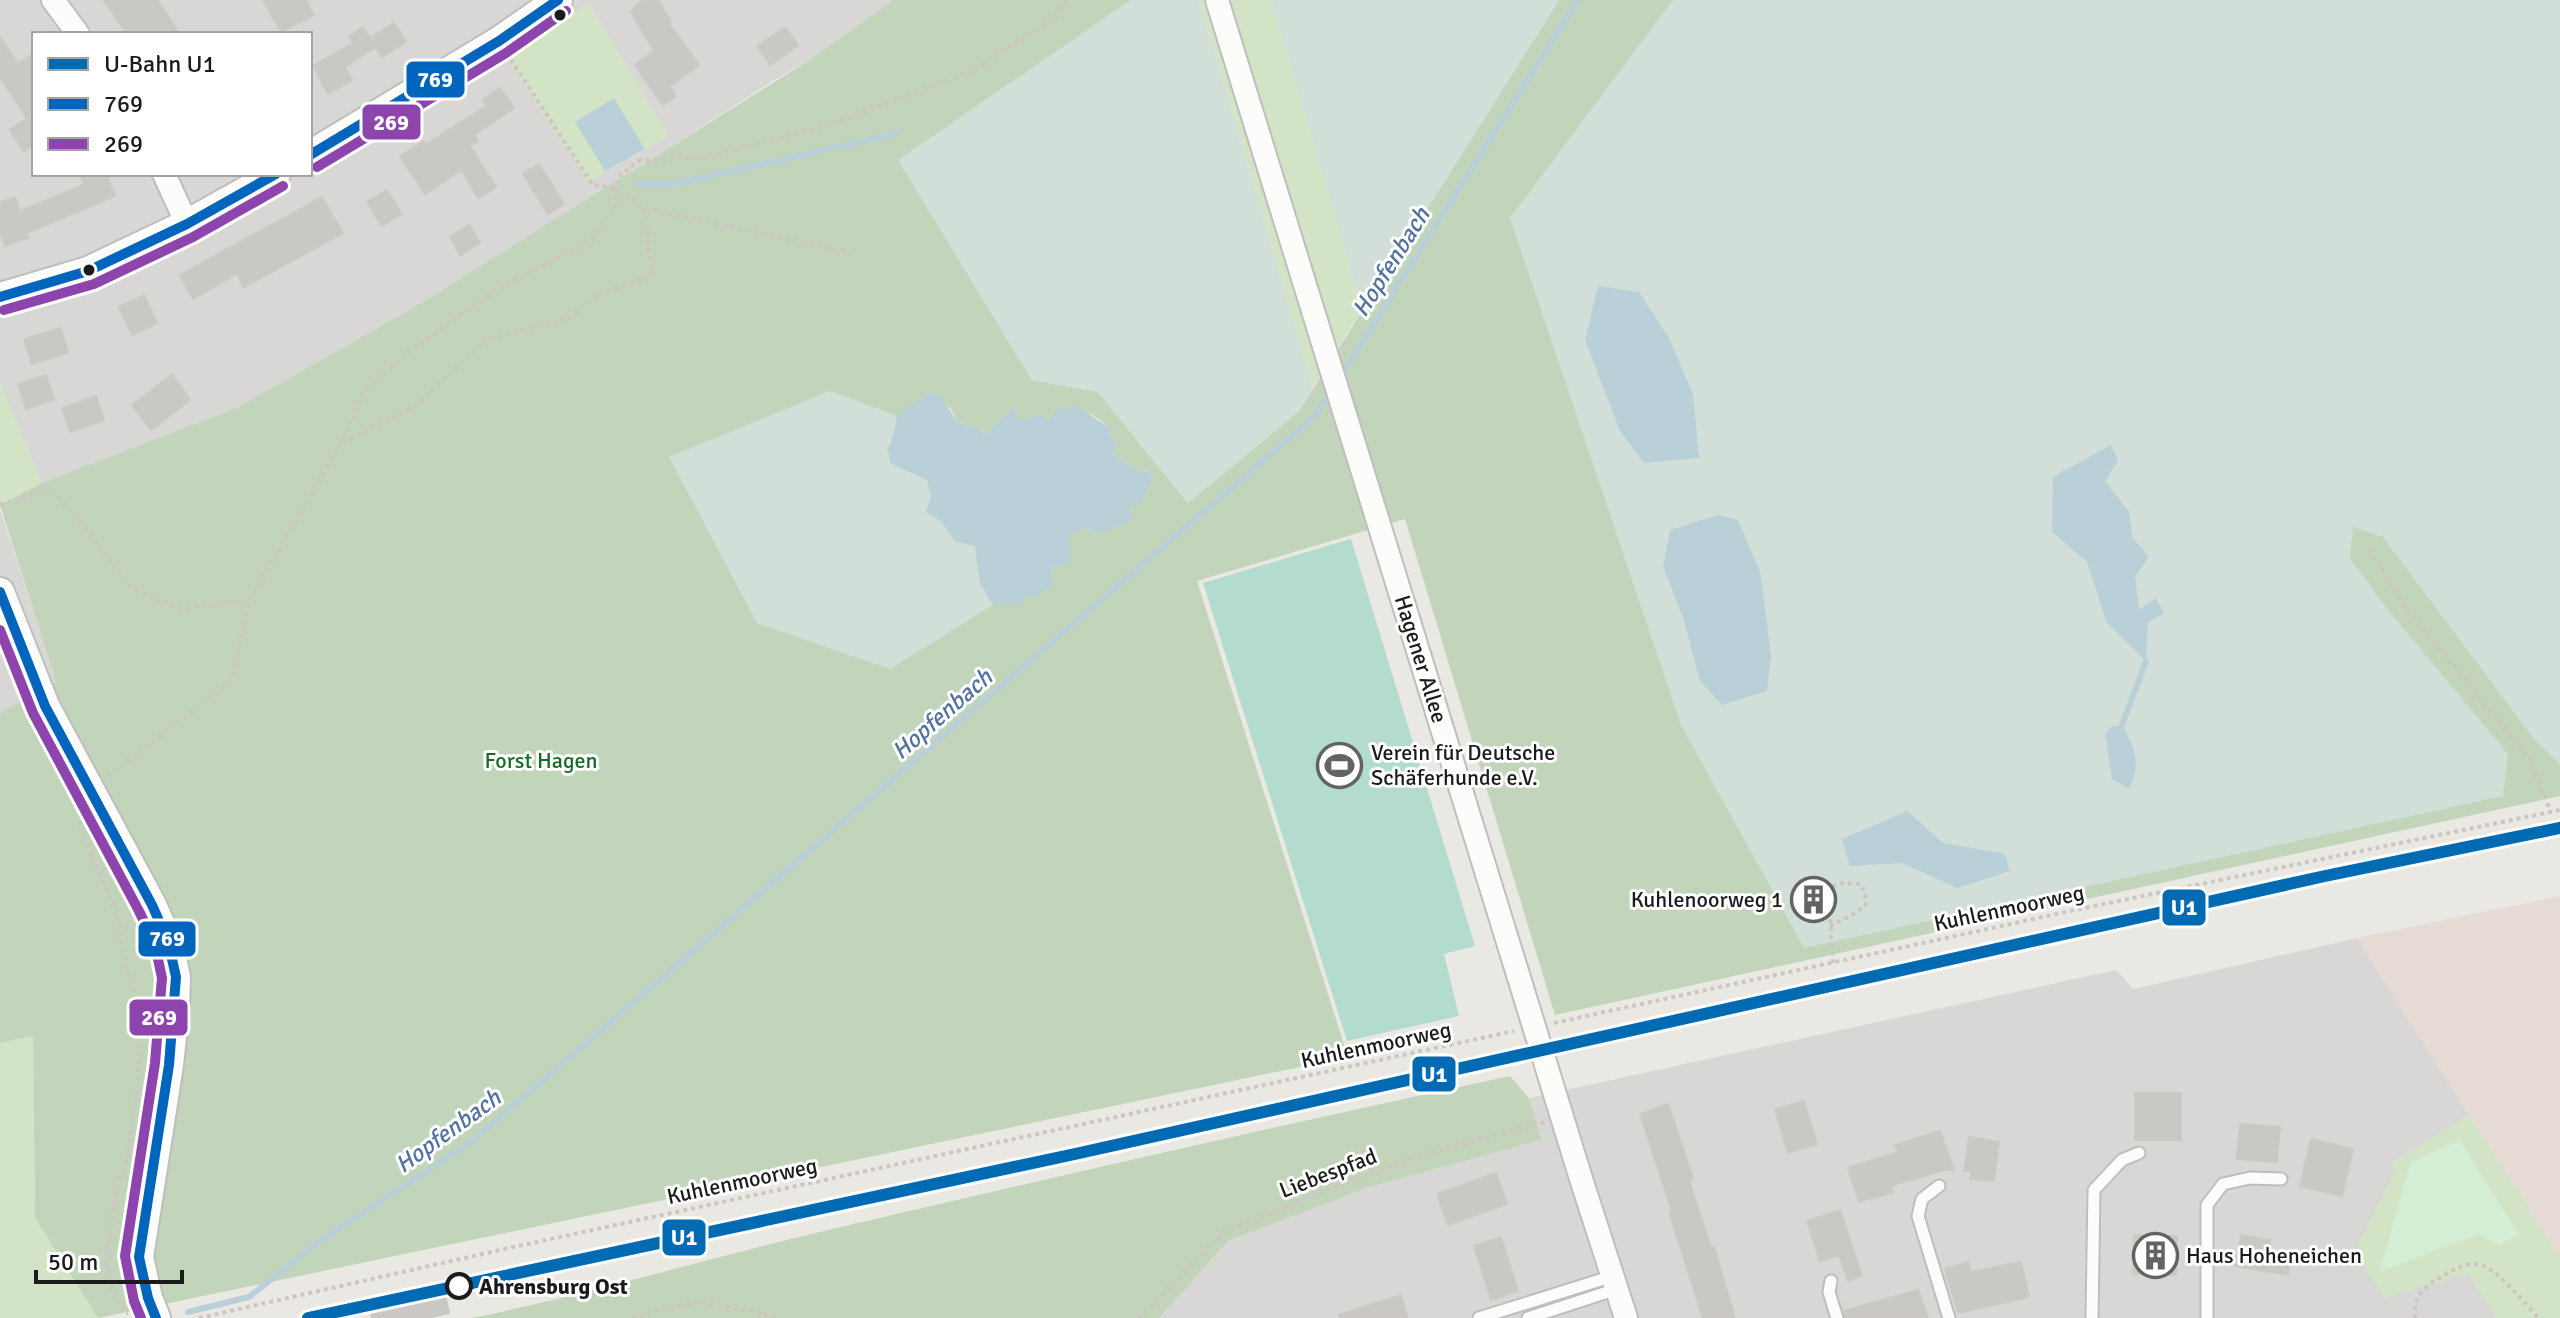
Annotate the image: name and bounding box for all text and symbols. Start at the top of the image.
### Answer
unlabelled marker [552,7,568,23]
legend [32,32,312,176]
text: U-Bahn U1 [104,49,216,79]
line badge: 769 [405,60,466,99]
text: 769 [417,66,453,93]
text: 769 [104,89,143,119]
line badge: 269 [361,103,422,141]
text: 269 [373,109,409,136]
text: 269 [104,129,143,159]
water label: Hopfenbach [1346,201,1437,322]
unlabelled marker [81,262,97,278]
street label: Hagener Allee [1389,592,1453,726]
water label: Hopfenbach [886,662,999,766]
place label: Verein für Deutsche Schäferhunde e.V. [1371,739,1555,791]
sports icon: Verein für Deutsche Schäferhunde e.V. [1316,741,1364,789]
park label: Forst Hagen [484,747,598,774]
building icon: Kuhlenoorweg 1 [1790,875,1838,923]
street label: Kuhlenmoorweg [1931,879,2087,937]
place label: Kuhlenoorweg 1 [1631,886,1783,913]
line badge: U1 [2161,888,2207,927]
text: U1 [2171,894,2197,921]
line badge: 769 [137,920,197,958]
text: 769 [149,925,185,952]
line badge: 269 [128,998,189,1037]
text: 269 [141,1004,177,1031]
street label: Kuhlenmoorweg [1298,1016,1454,1074]
line badge: U1 [1411,1055,1457,1093]
text: U1 [1421,1061,1447,1088]
water label: Hopfenbach [389,1082,507,1179]
street label: Liebespfad [1276,1142,1380,1204]
street label: Kuhlenmoorweg [664,1152,820,1210]
line badge: U1 [661,1218,707,1257]
text: U1 [671,1224,697,1251]
building icon: Haus Hoheneichen [2131,1231,2179,1279]
scale bar [36,1234,182,1284]
place label: Haus Hoheneichen [2186,1242,2362,1269]
text: 50 m [48,1247,98,1277]
marker: Ahrensburg Ost [446,1273,472,1299]
place label: Ahrensburg Ost [479,1273,628,1300]

